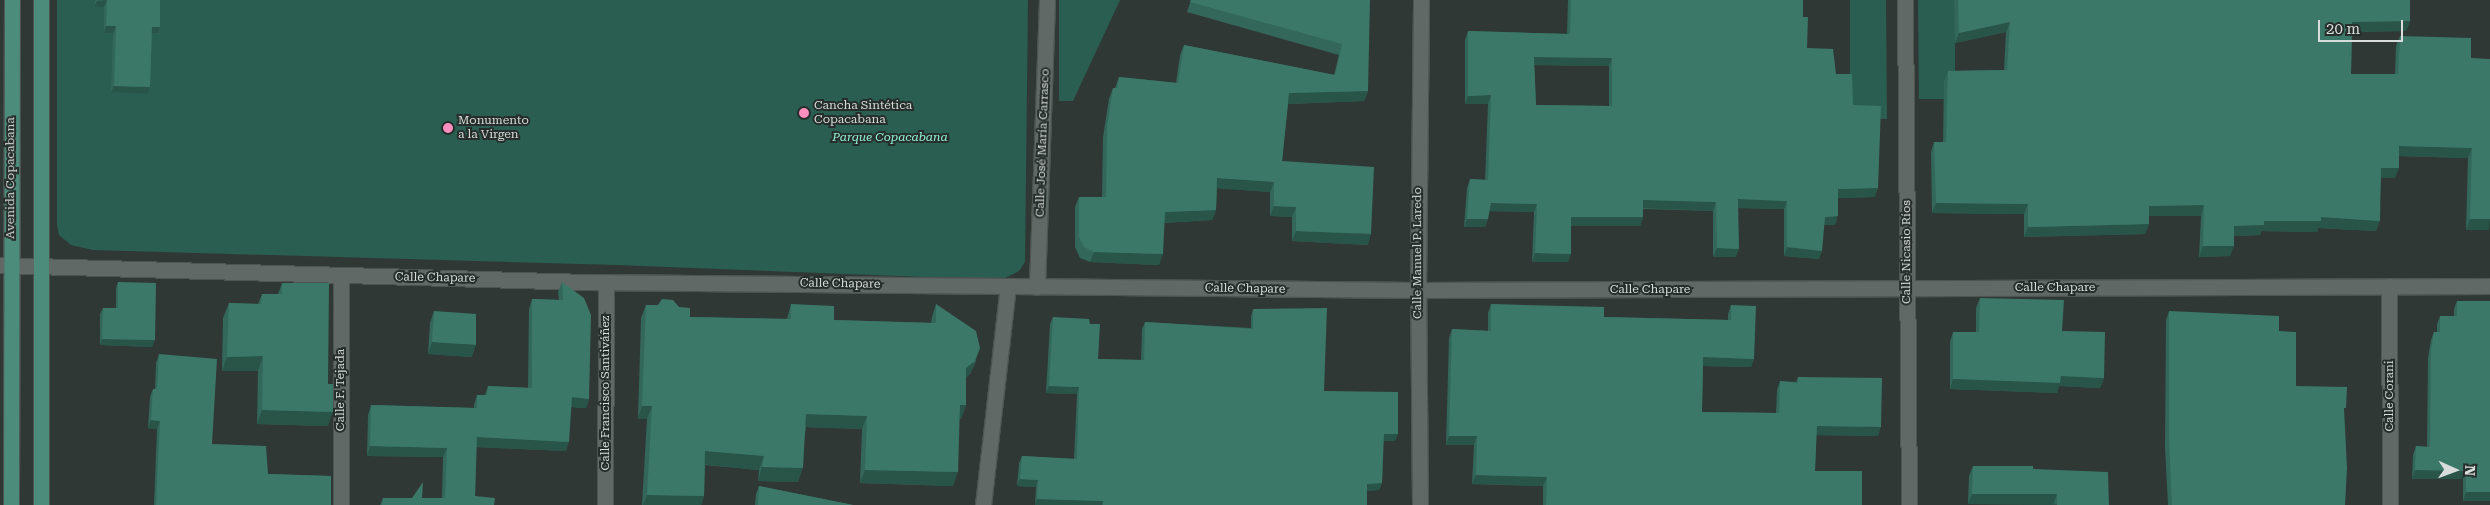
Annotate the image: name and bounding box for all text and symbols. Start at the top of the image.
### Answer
scale bar [2320,10,2405,42]
text: 20 m [2326,20,2360,38]
street label: Calle José María Carrasco [1033,69,1053,217]
place label: Cancha Sintética Copacabana [814,99,912,127]
marker: Cancha Sintética Copacabana [798,107,810,119]
place label: Monumento a la Virgen [458,114,529,142]
street label: Avenida Copacabana [4,117,18,239]
marker: Monumento a la Virgen [442,122,454,134]
park label: Parque Copacabana [832,131,948,145]
street label: Calle Manuel P. Laredo [1411,187,1425,319]
street label: Calle Nicasio Ríos [1900,200,1914,304]
street label: Calle Chapare [395,270,475,286]
street label: Calle Chapare [800,276,880,292]
street label: Calle Chapare [1205,281,1285,297]
street label: Calle Chapare [2015,281,2095,295]
street label: Calle Chapare [1610,283,1690,297]
street label: Calle Francisco Santiváñez [599,316,613,470]
street label: Calle F. Tejada [334,349,348,431]
street label: Calle Corani [2383,360,2397,432]
north arrow [2430,445,2480,495]
text: N [2462,465,2478,476]

